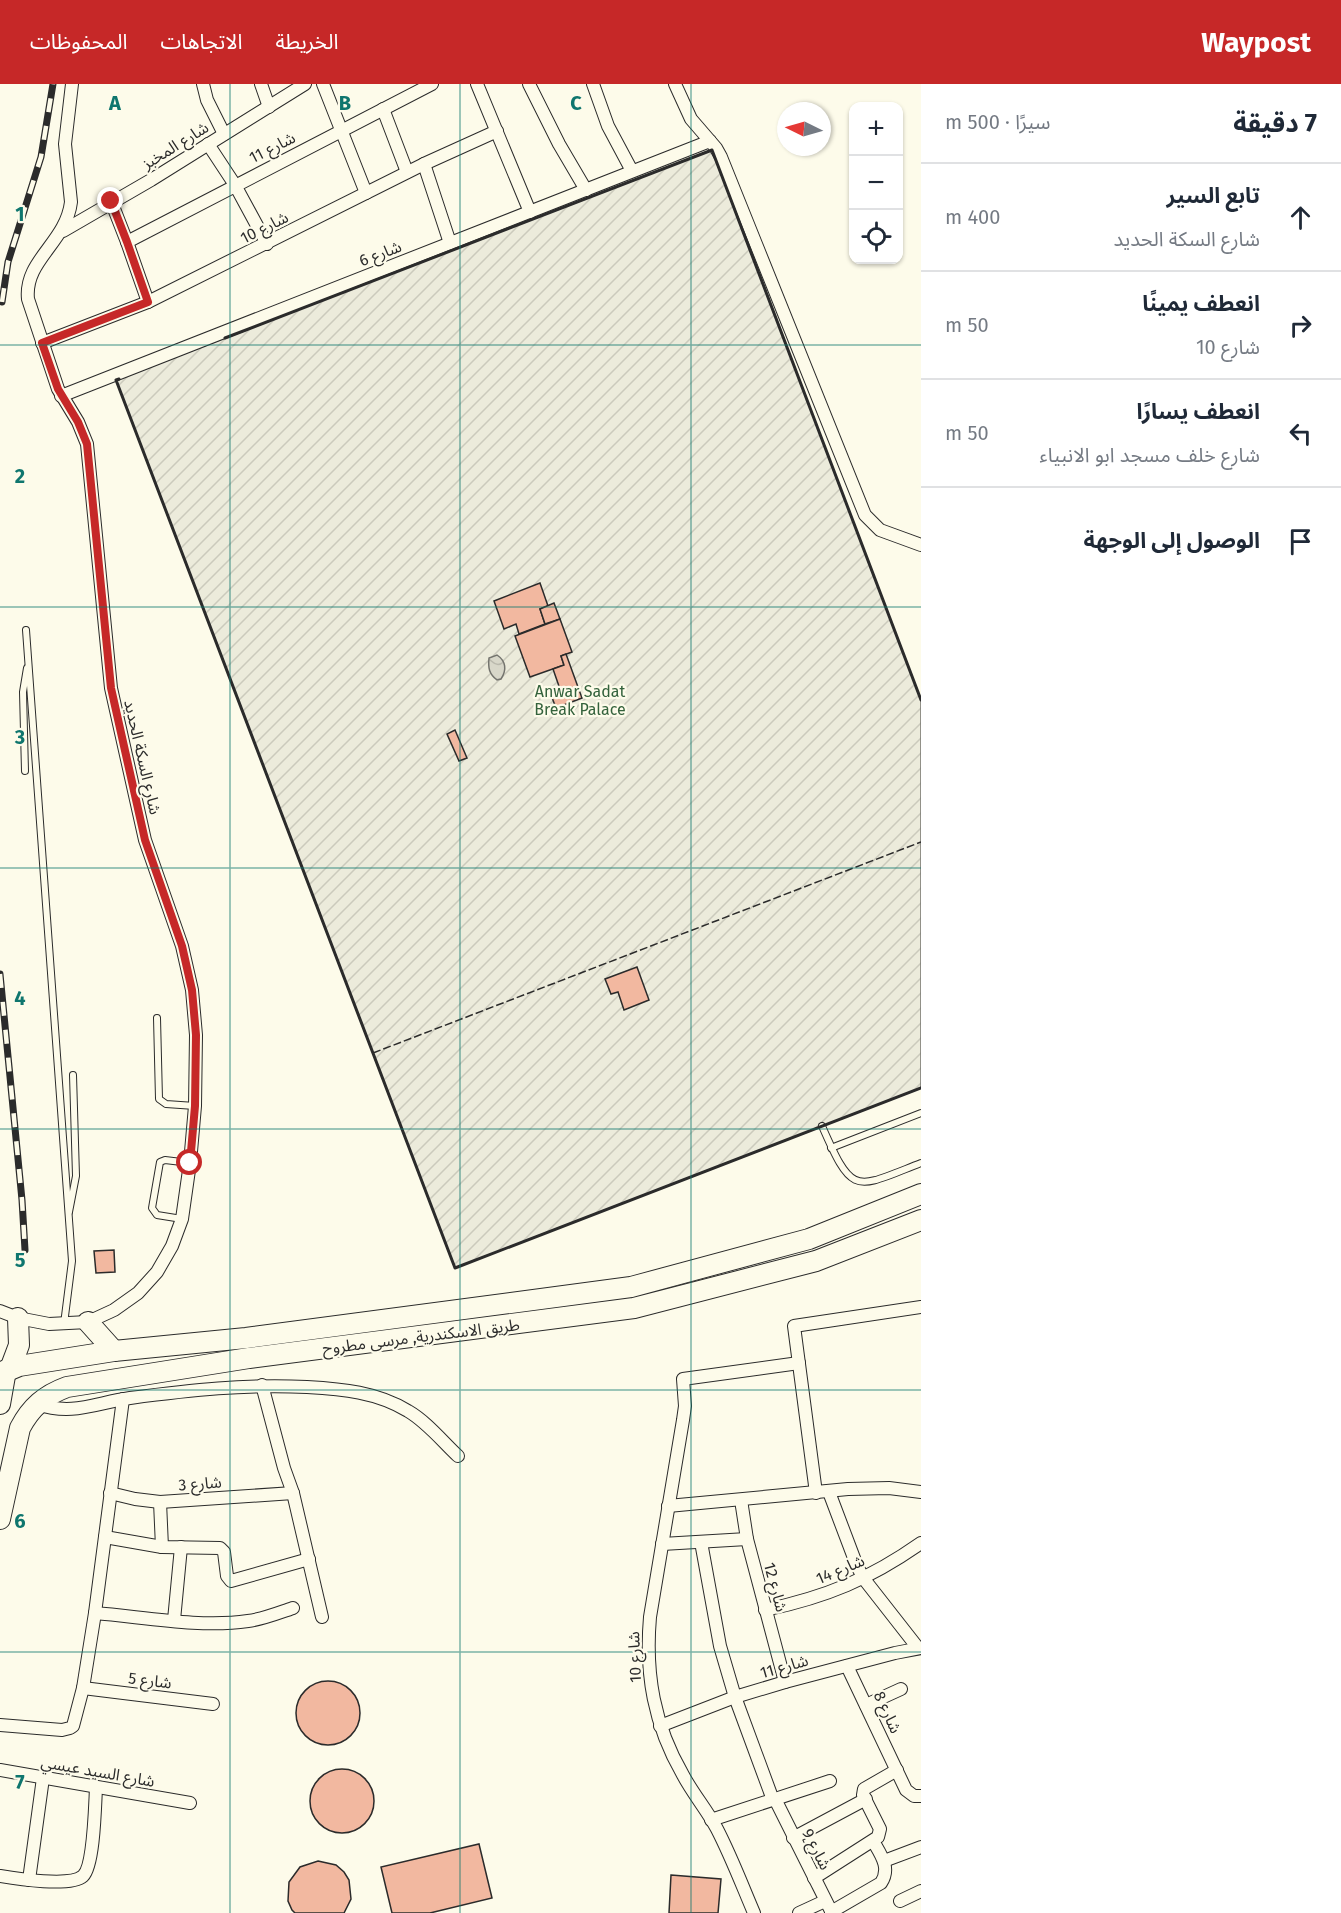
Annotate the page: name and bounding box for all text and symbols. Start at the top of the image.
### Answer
text: Waypost [1201,26,1311,59]
text: المحفوظات [30,29,127,55]
text: الاتجاهات [160,29,242,55]
text: الخريطة [275,29,338,55]
text: A [108,91,122,115]
text: B [339,91,351,115]
text: C [570,91,582,115]
north arrow [777,102,831,156]
map controls [849,102,903,264]
button: + [849,102,903,156]
text: 7 دقيقة [1233,108,1317,139]
text: سيرًا · 500 m [945,110,1051,134]
street label: شارع المخبز [138,118,214,176]
street label: شارع 11 [246,128,300,170]
button: − [849,156,903,210]
text: تابع السير [1167,182,1260,209]
route end [97,187,123,213]
icon: ahead [1284,201,1317,234]
text: 1 [15,202,25,226]
text: 400 m [945,205,1000,229]
street label: شارع 10 [237,207,293,250]
button: locate [849,210,903,264]
text: شارع السكة الحديد [1114,227,1260,251]
street label: شارع 6 [356,237,405,273]
text: انعطف يمينًا [1142,290,1260,317]
icon: right [1284,309,1317,342]
text: 50 m [945,313,989,337]
text: شارع 10 [1196,335,1260,359]
text: انعطف يسارًا [1137,398,1260,425]
icon: left [1284,417,1317,450]
text: 50 m [945,421,989,445]
text: شارع خلف مسجد ابو الانبياء [1039,443,1260,467]
text: 2 [15,464,25,488]
icon: arrive [1284,525,1317,558]
text: الوصول إلى الوجهة [1083,527,1260,554]
park label: Anwar Sadat Break Palace [534,682,626,719]
street label: شارع السكة الحديد [117,698,165,817]
text: 3 [14,725,25,749]
text: 4 [14,986,26,1010]
route start [176,1149,202,1175]
text: 5 [15,1248,26,1272]
street label: طريق الاسكندرية, مرسى مطروح [321,1315,521,1361]
street label: شارع 3 [178,1473,223,1497]
text: 6 [14,1509,26,1533]
street label: شارع 14 [813,1551,869,1591]
street label: شارع 12 [757,1560,791,1615]
street label: شارع 10 [624,1631,648,1683]
street label: شارع 11 [758,1651,811,1685]
street label: شارع 5 [127,1668,173,1696]
street label: شارع 8 [867,1688,906,1738]
street label: شارع السيد عيسي [39,1752,156,1794]
text: 7 [15,1770,25,1794]
street label: شارع 9 [795,1825,835,1874]

